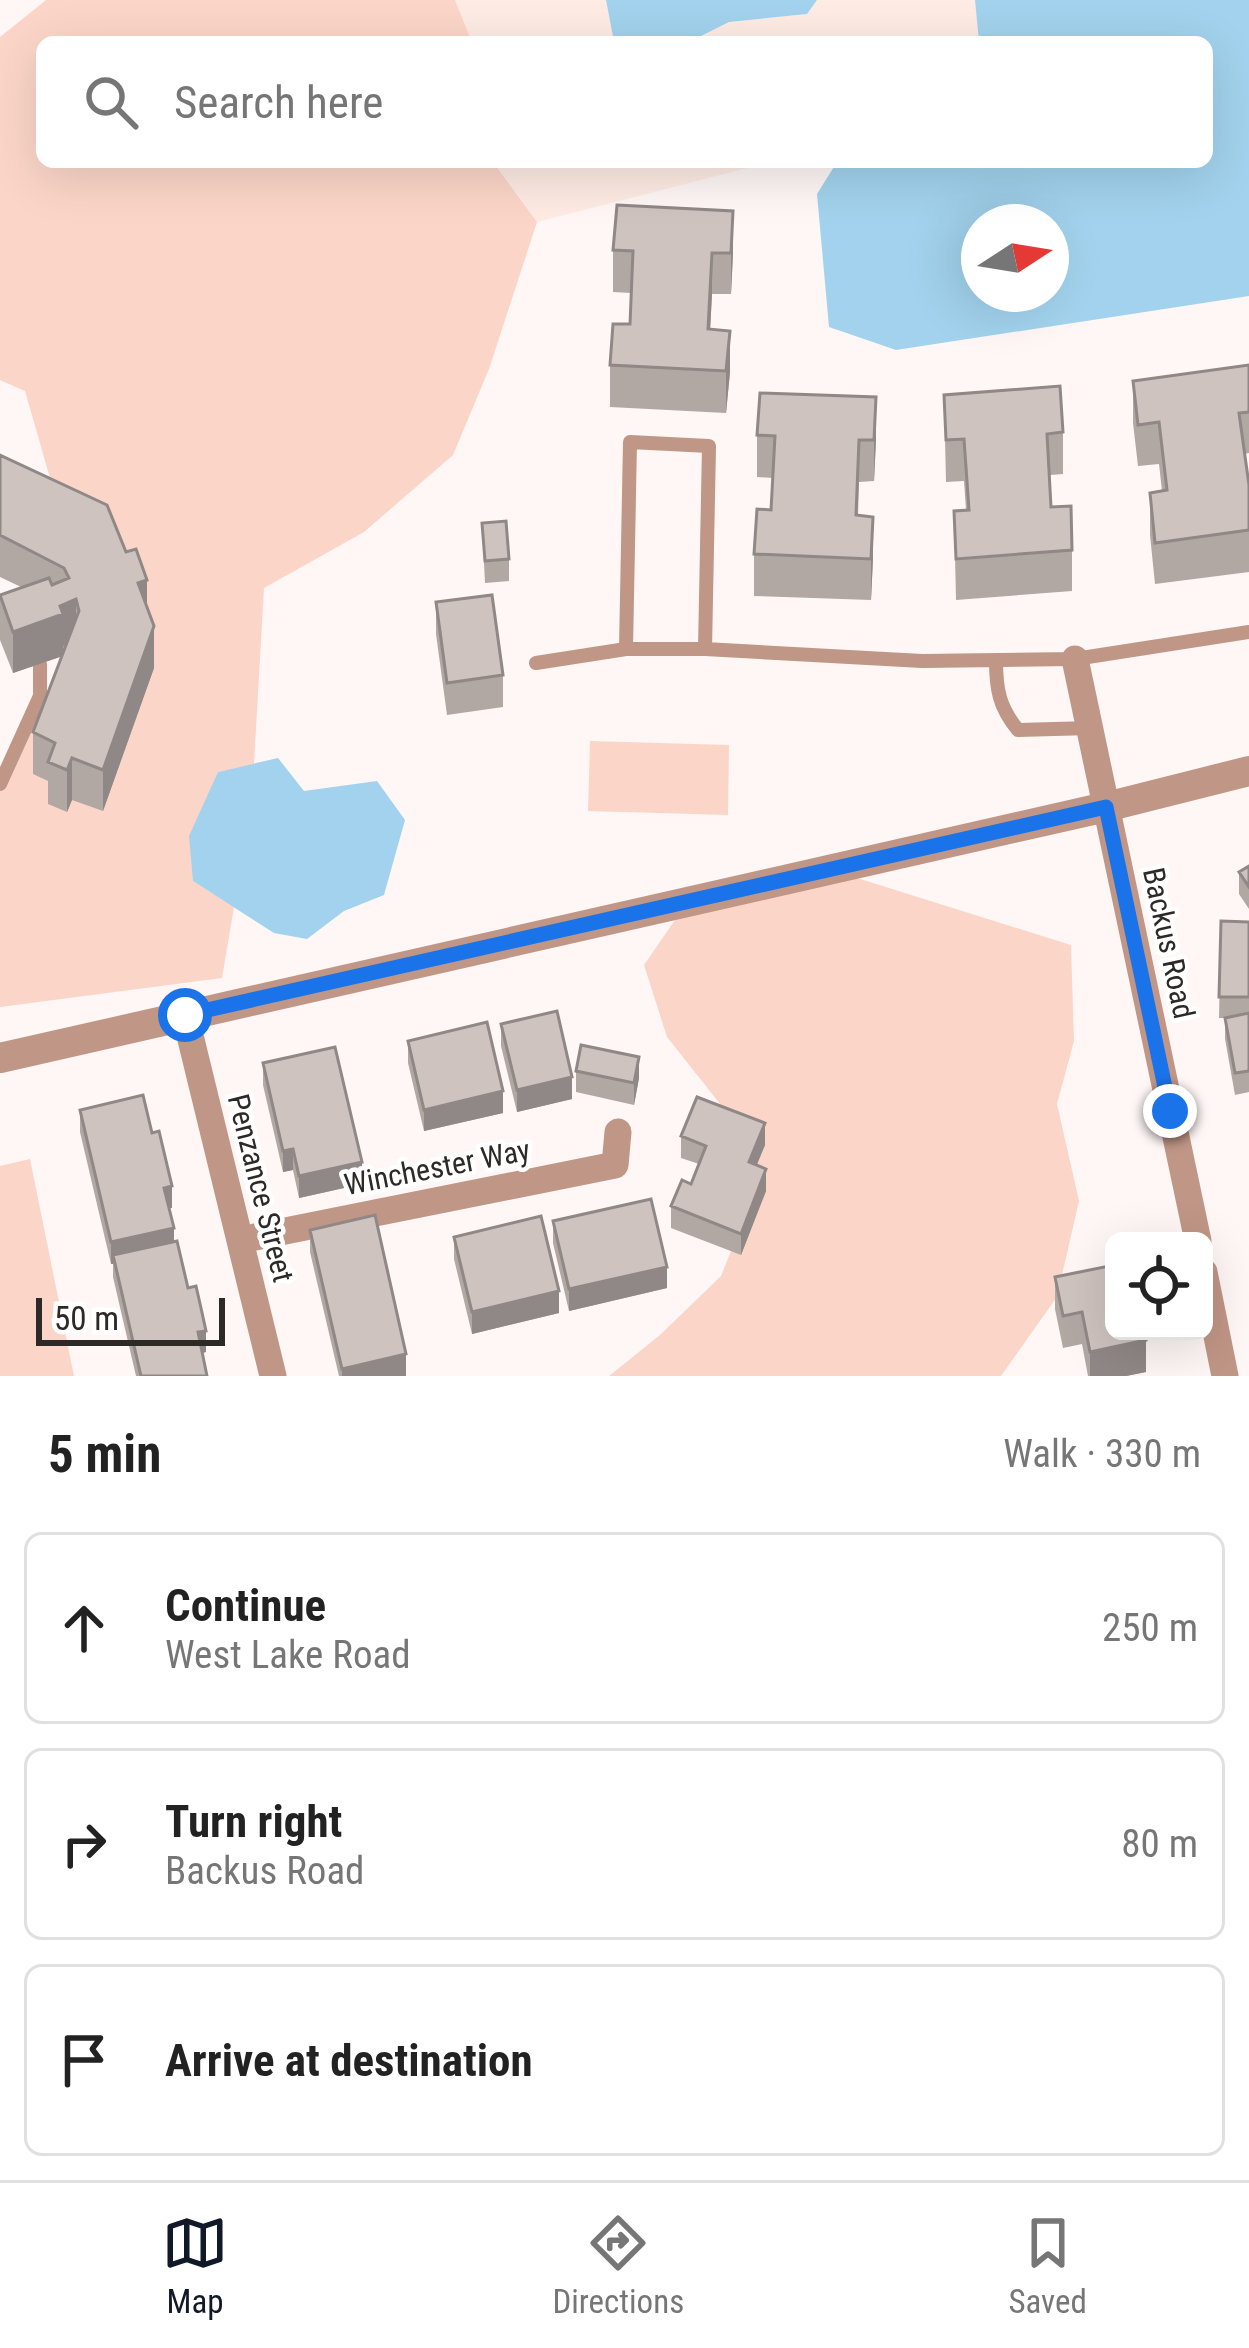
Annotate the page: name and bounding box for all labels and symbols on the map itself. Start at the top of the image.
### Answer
north arrow [961,204,1069,312]
street label: Backus Road [1136,864,1202,1022]
route start [158,988,212,1042]
route end [1143,1084,1197,1138]
street label: Penzance Street [221,1091,301,1285]
street label: Winchester Way [341,1132,533,1202]
scale bar [36,1292,225,1345]

